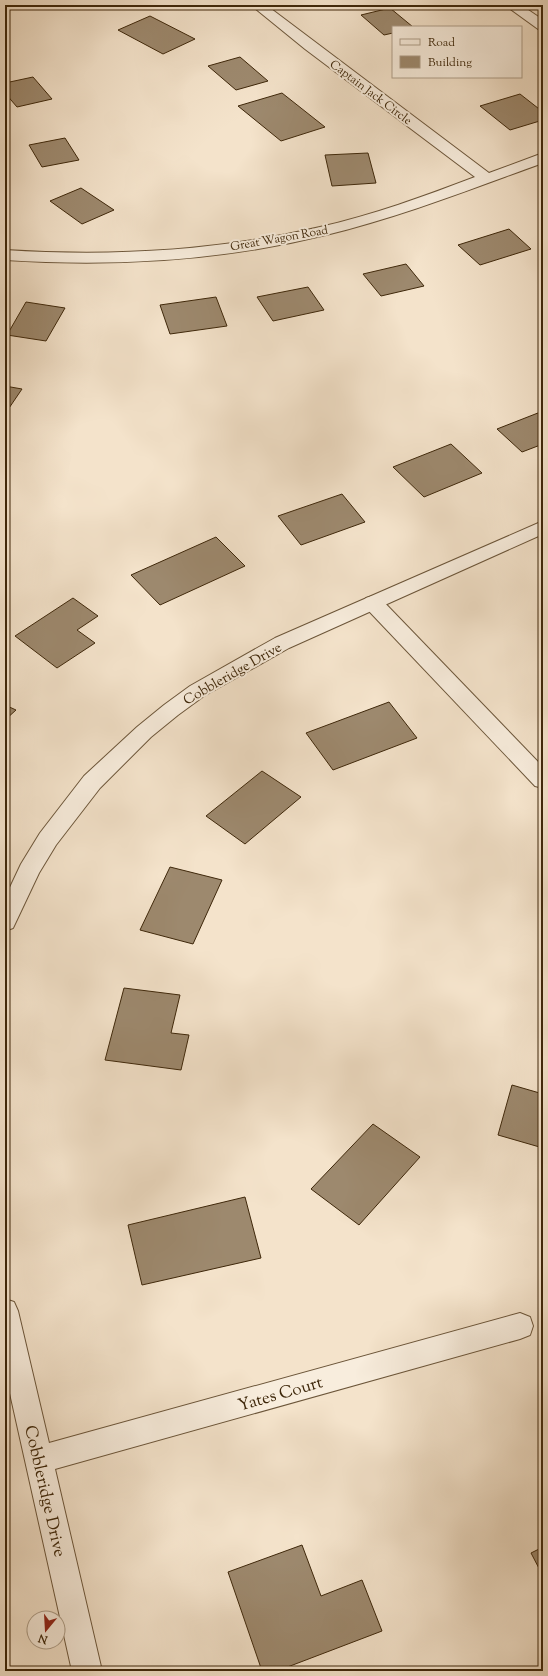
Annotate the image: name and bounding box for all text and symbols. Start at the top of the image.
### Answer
legend [392,26,522,78]
text: Road [428,34,455,52]
text: Building [428,54,472,72]
street label: Captain Jack Circle [325,56,416,130]
street label: Great Wagon Road [229,221,330,256]
street label: Cobbleridge Drive [180,638,286,711]
street label: Yates Court [235,1371,326,1418]
street label: Cobbleridge Drive [17,1423,71,1560]
north arrow [26,1610,66,1650]
text: N [36,1630,51,1648]

